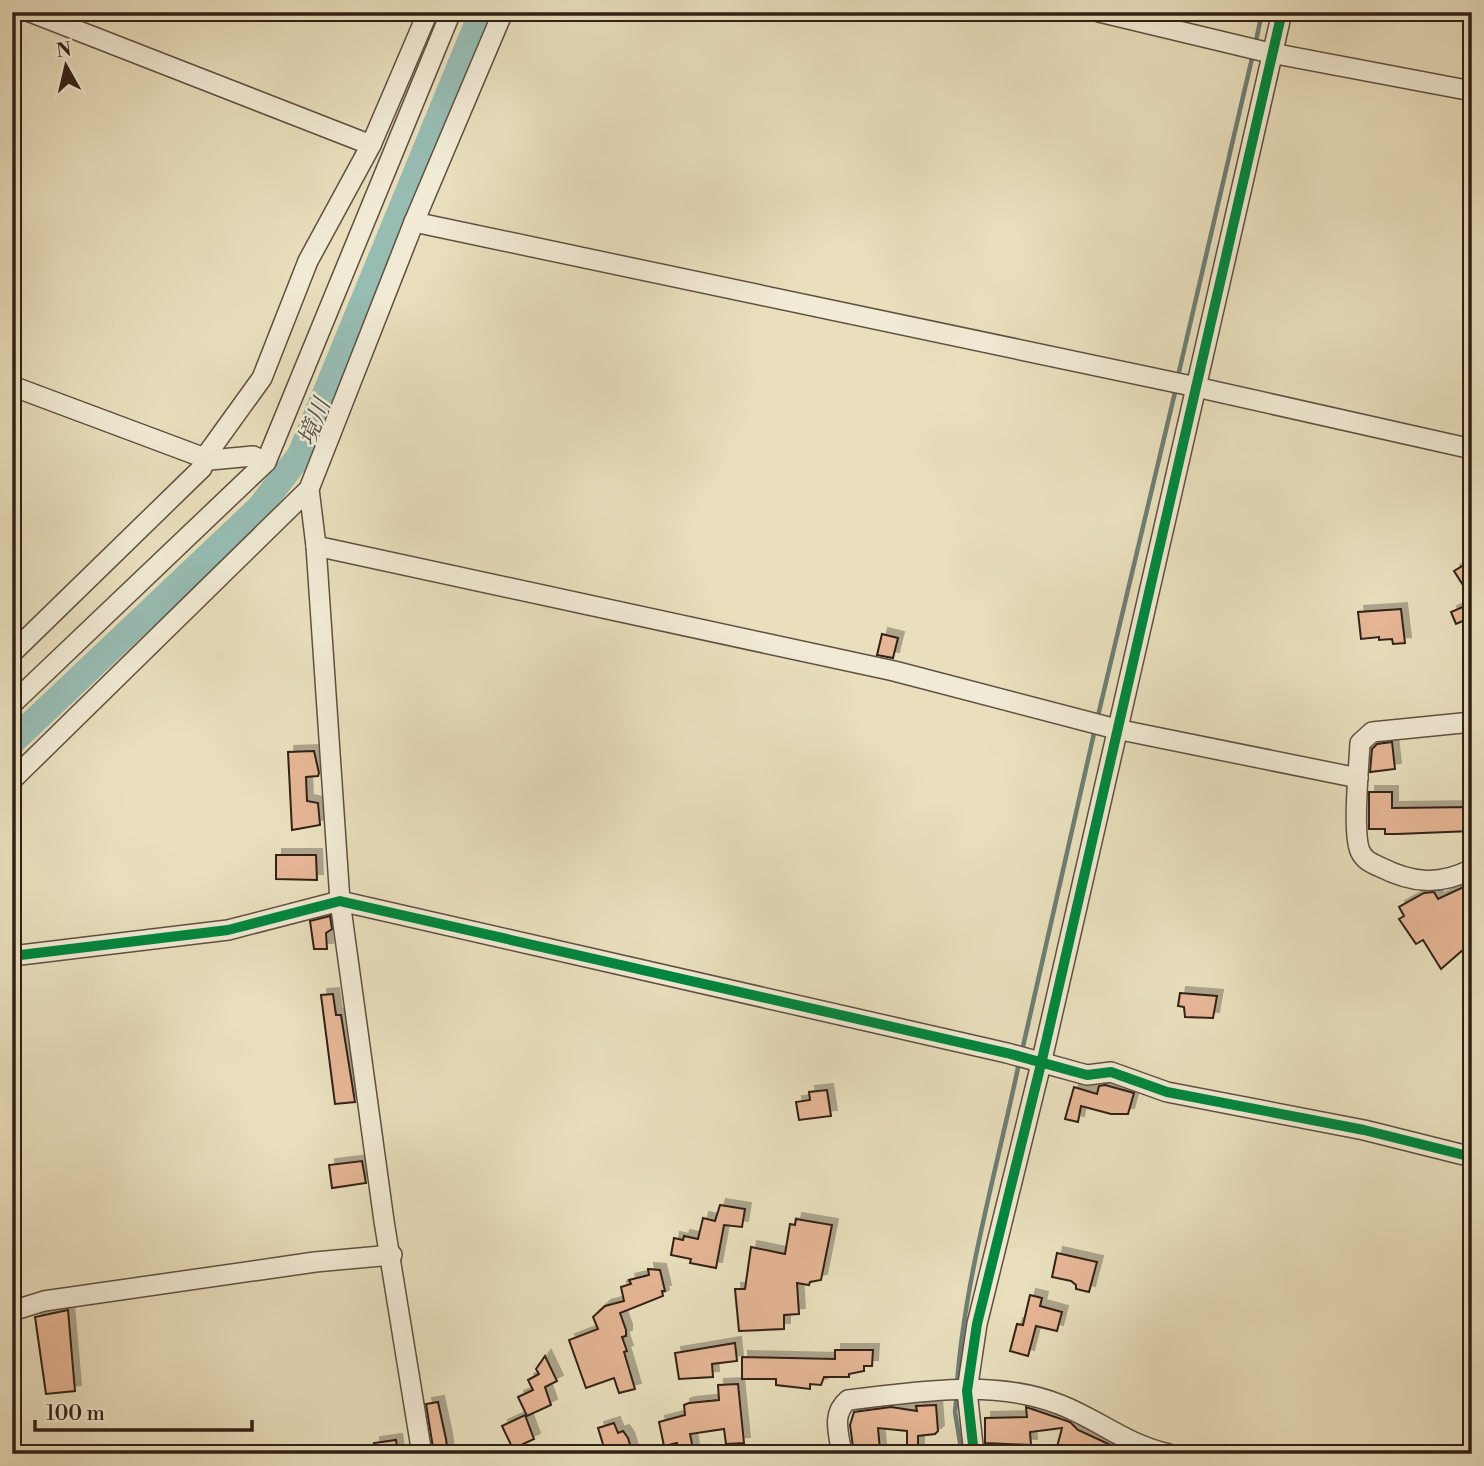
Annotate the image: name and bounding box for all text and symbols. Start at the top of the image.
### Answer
north arrow [32,32,102,102]
text: N [55,37,73,63]
water label: 境川 [292,392,339,450]
scale bar [35,1389,252,1433]
text: 100 m [46,1401,105,1427]

